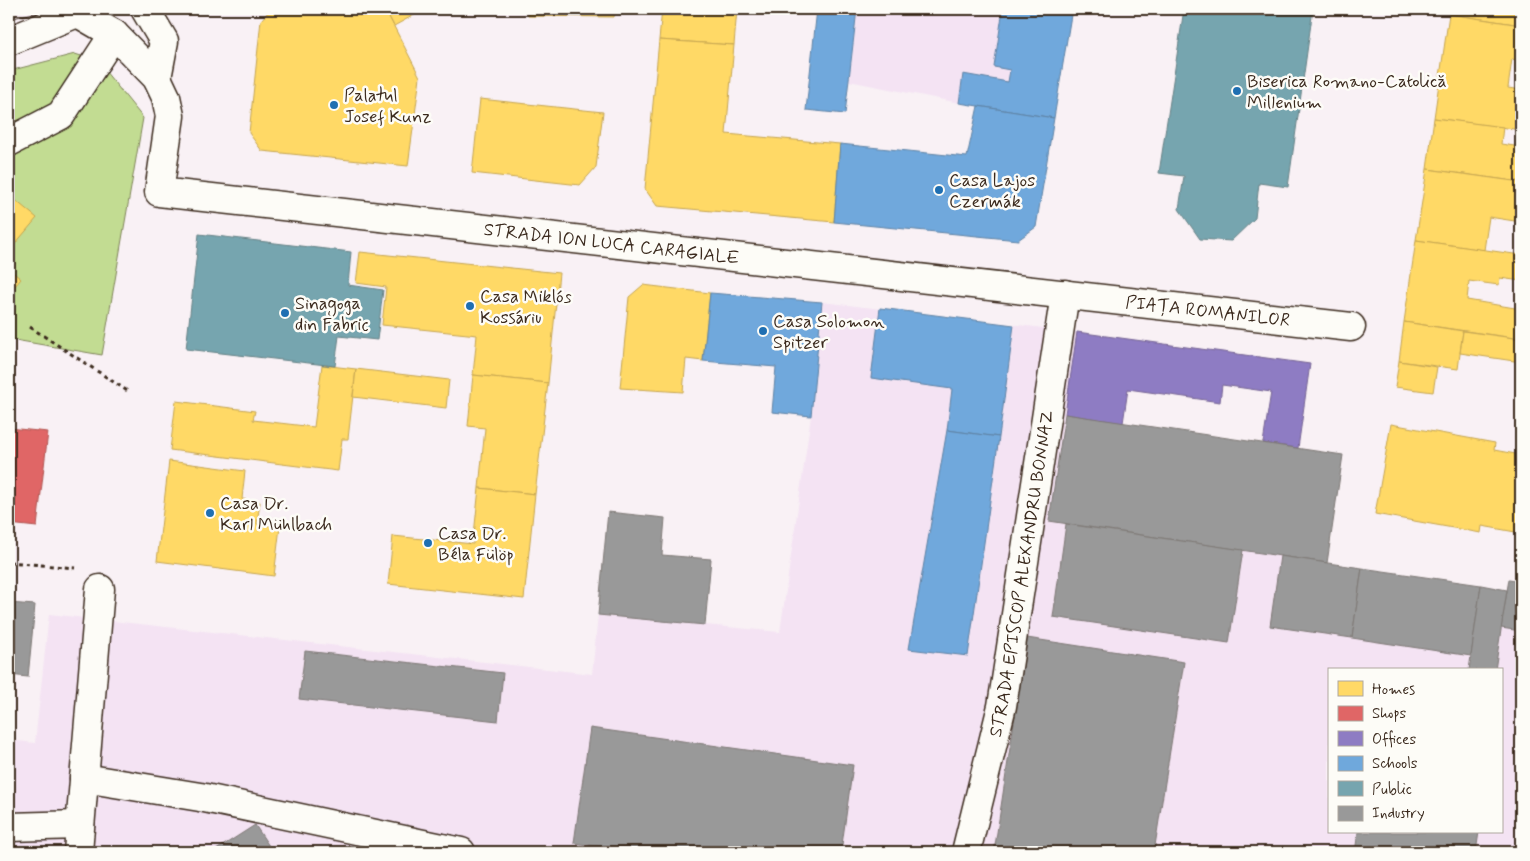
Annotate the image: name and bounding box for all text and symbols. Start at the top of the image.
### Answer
place label: Biserica Romano-Catolică Millenium [1247,70,1447,115]
place label: Palatul Josef Kunz [344,84,431,129]
marker: Biserica Romano-Catolică Millenium [1231,85,1243,97]
marker: Palatul Josef Kunz [328,99,340,111]
place label: Casa Lajos Czermák [949,169,1035,214]
marker: Casa Lajos Czermák [933,184,945,196]
street label: STRADA ION LUCA CARAGIALE [483,218,741,271]
place label: Casa Miklós Kossáriu [480,285,572,330]
street label: PIAȚA ROMANILOR [1124,291,1291,333]
place label: Sinagoga din Fabric [295,292,369,337]
marker: Casa Miklós Kossáriu [464,300,476,312]
marker: Sinagoga din Fabric [279,307,291,319]
place label: Casa Solomon Spitzer [773,310,885,355]
marker: Casa Solomon Spitzer [757,325,769,337]
street label: STRADA EPISCOP ALEXANDRU BONNAZ [984,409,1060,740]
place label: Casa Dr. Karl Mühlbach [220,492,332,537]
marker: Casa Dr. Karl Mühlbach [204,507,216,519]
place label: Casa Dr. Béla Fülöp [438,522,514,567]
marker: Casa Dr. Béla Fülöp [422,537,434,549]
legend [1328,668,1502,834]
text: Homes [1372,680,1415,700]
text: Shops [1372,704,1407,724]
text: Offices [1372,730,1416,750]
text: Schools [1372,754,1418,774]
text: Public [1372,780,1412,800]
text: Industry [1372,804,1425,824]

